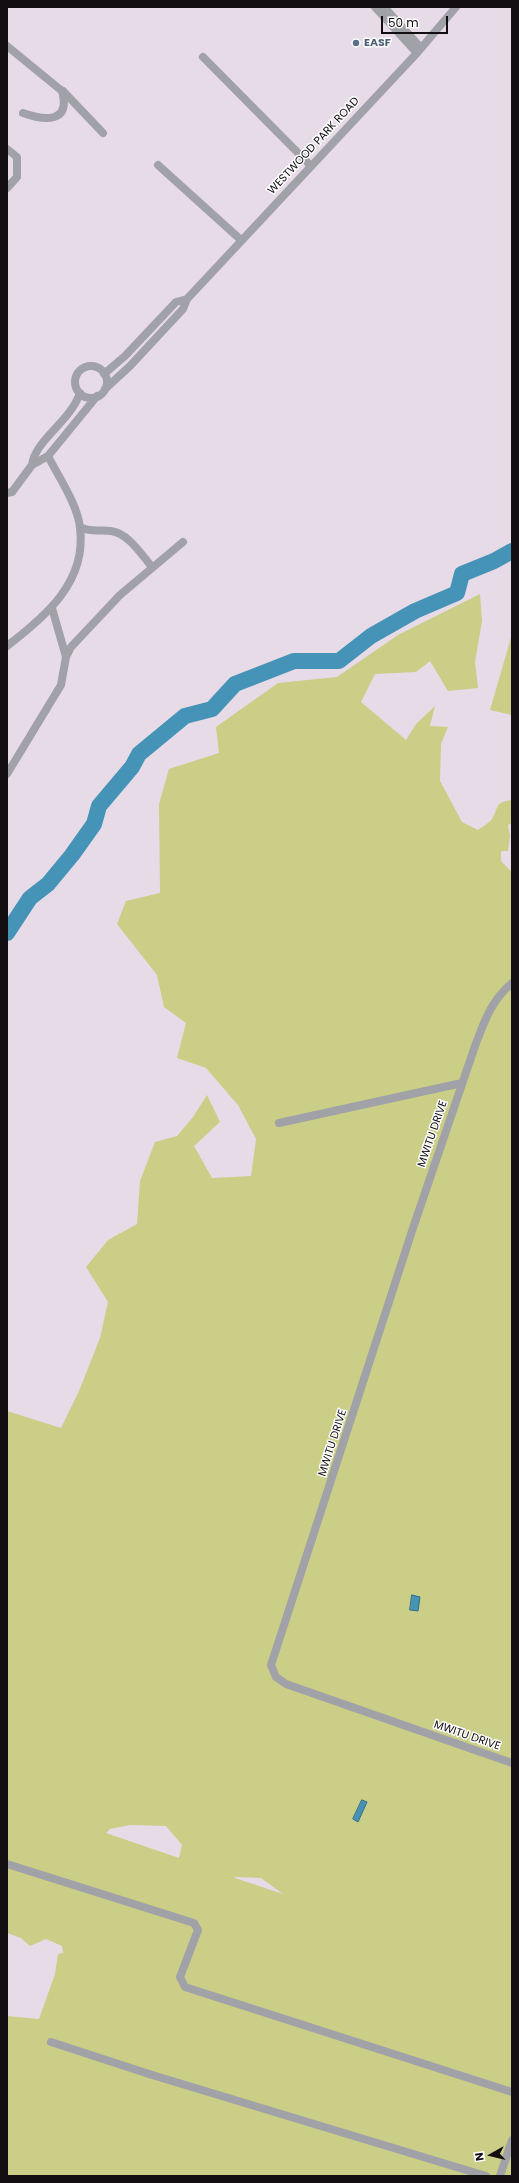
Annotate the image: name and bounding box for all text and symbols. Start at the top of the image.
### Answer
scale bar [383,8,450,34]
text: 50 m [388,14,419,31]
place label: EASF [364,36,391,50]
marker: EASF [351,38,361,48]
street label: WESTWOOD PARK ROAD [266,95,362,197]
street label: MWITU DRIVE [415,1099,451,1169]
street label: MWITU DRIVE [316,1408,350,1478]
street label: MWITU DRIVE [432,1718,502,1754]
north arrow [471,2135,511,2175]
text: N [471,2151,488,2162]

